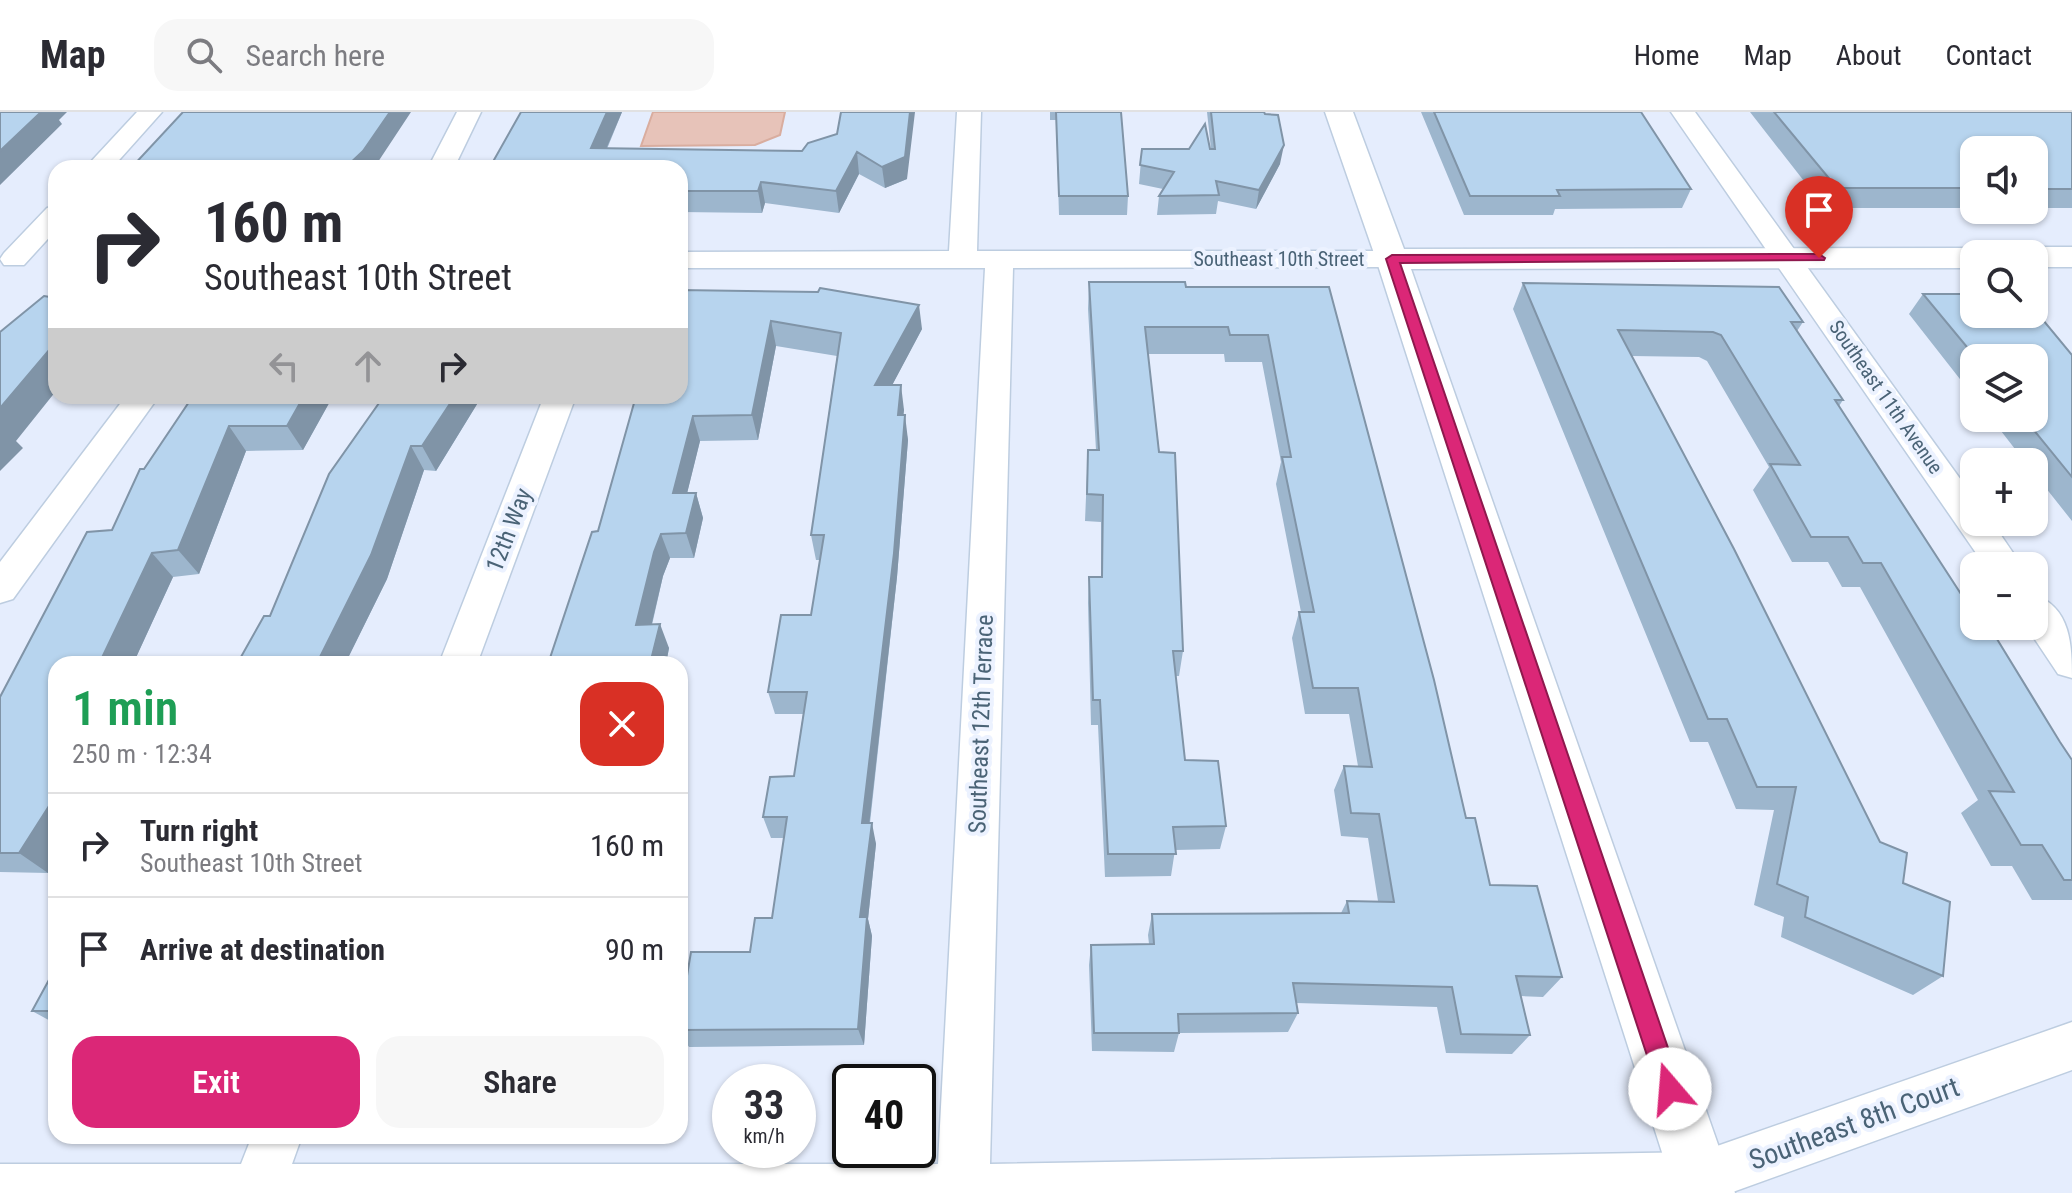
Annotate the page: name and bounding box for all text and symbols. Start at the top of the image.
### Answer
search box [154,19,714,91]
text: Map [40,33,106,77]
icon: search [182,33,226,77]
text: Search here [246,38,385,73]
text: Home [1634,39,1699,72]
text: Map [1743,39,1792,72]
text: About [1836,39,1902,72]
text: Contact [1946,39,2032,72]
map controls [1960,136,2048,640]
button: sound [1960,136,2048,224]
pin [1785,176,1853,258]
icon: arrive [1797,188,1841,232]
text: 160 m [204,190,343,256]
icon: right [72,192,176,296]
button: search [1960,240,2048,328]
street label: Southeast 10th Street [1193,247,1365,271]
text: Southeast 10th Street [204,257,512,299]
street label: Southeast 11th Avenue [1824,316,1948,478]
icon: left [262,344,306,388]
icon: ahead [346,344,390,388]
icon: right [430,344,474,388]
button: layers [1960,344,2048,432]
button: + [1960,448,2048,536]
street label: 12th Way [480,484,538,576]
button: − [1960,552,2048,640]
street label: Southeast 12th Terrace [963,614,999,834]
text: 1 min [72,680,178,737]
button: close [580,682,664,766]
text: 250 m · 12:34 [72,739,212,769]
text: Turn right [140,813,258,848]
icon: right [72,823,116,867]
text: 160 m [590,828,664,863]
text: Southeast 10th Street [140,848,362,878]
icon: arrive [72,927,116,971]
text: Arrive at destination [140,932,385,967]
text: 90 m [605,932,664,967]
button: Exit [72,1036,360,1128]
button: Share [376,1036,664,1128]
position arrow [1628,1047,1712,1131]
speed limit sign: 40 [832,1064,936,1168]
street label: Southeast 8th Court [1745,1070,1964,1177]
text: 33 [744,1082,784,1129]
text: km/h [743,1124,785,1148]

